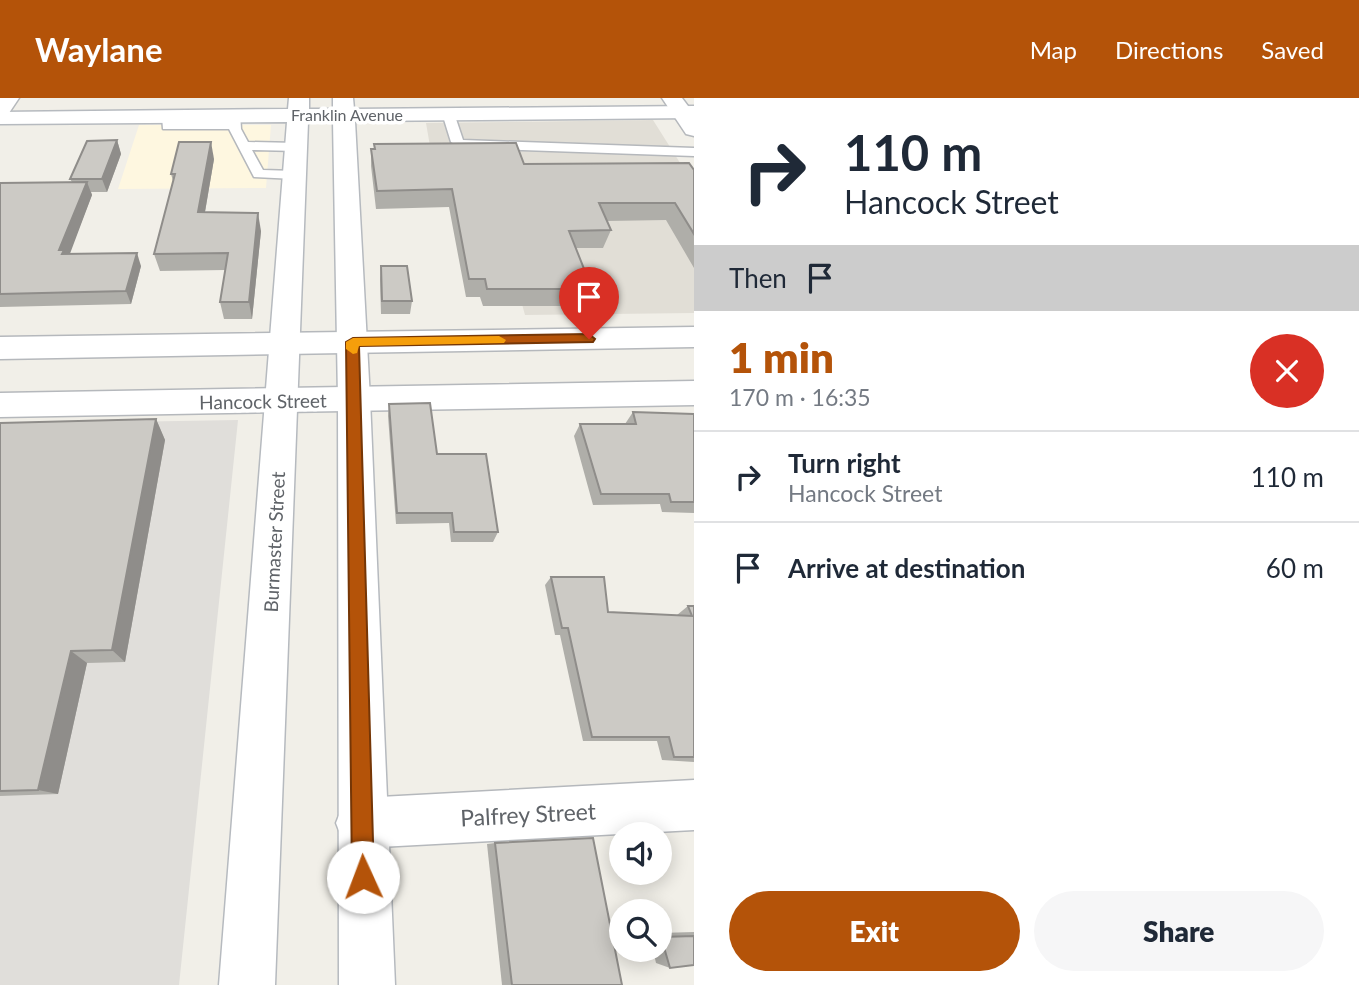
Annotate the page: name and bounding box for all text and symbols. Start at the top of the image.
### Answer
text: Waylane [35,29,163,69]
text: Map [1030,35,1077,64]
text: Directions [1115,35,1223,64]
text: Saved [1261,35,1324,64]
street label: Franklin Avenue [291,105,403,124]
text: 110 m [844,123,982,181]
icon: right [729,126,820,217]
text: Hancock Street [844,182,1059,221]
icon: arrive [801,259,839,297]
text: Then [729,262,787,294]
pin [559,267,619,339]
icon: arrive [570,278,608,316]
text: 1 min [729,332,834,382]
button: close [1250,334,1324,408]
text: 170 m · 16:35 [729,383,871,411]
street label: Hancock Street [199,388,327,414]
text: Turn right [788,447,901,479]
icon: right [729,458,767,496]
text: 110 m [1251,461,1324,493]
street label: Burmaster Street [259,471,289,613]
text: Hancock Street [788,479,942,507]
icon: arrive [729,549,767,587]
text: Arrive at destination [788,552,1025,584]
text: 60 m [1266,552,1324,584]
street label: Palfrey Street [459,796,597,832]
map controls [609,822,672,962]
button: sound [609,822,672,885]
position arrow [326,840,400,914]
button: Exit [729,891,1020,971]
button: Share [1034,891,1324,971]
button: search [609,899,672,962]

